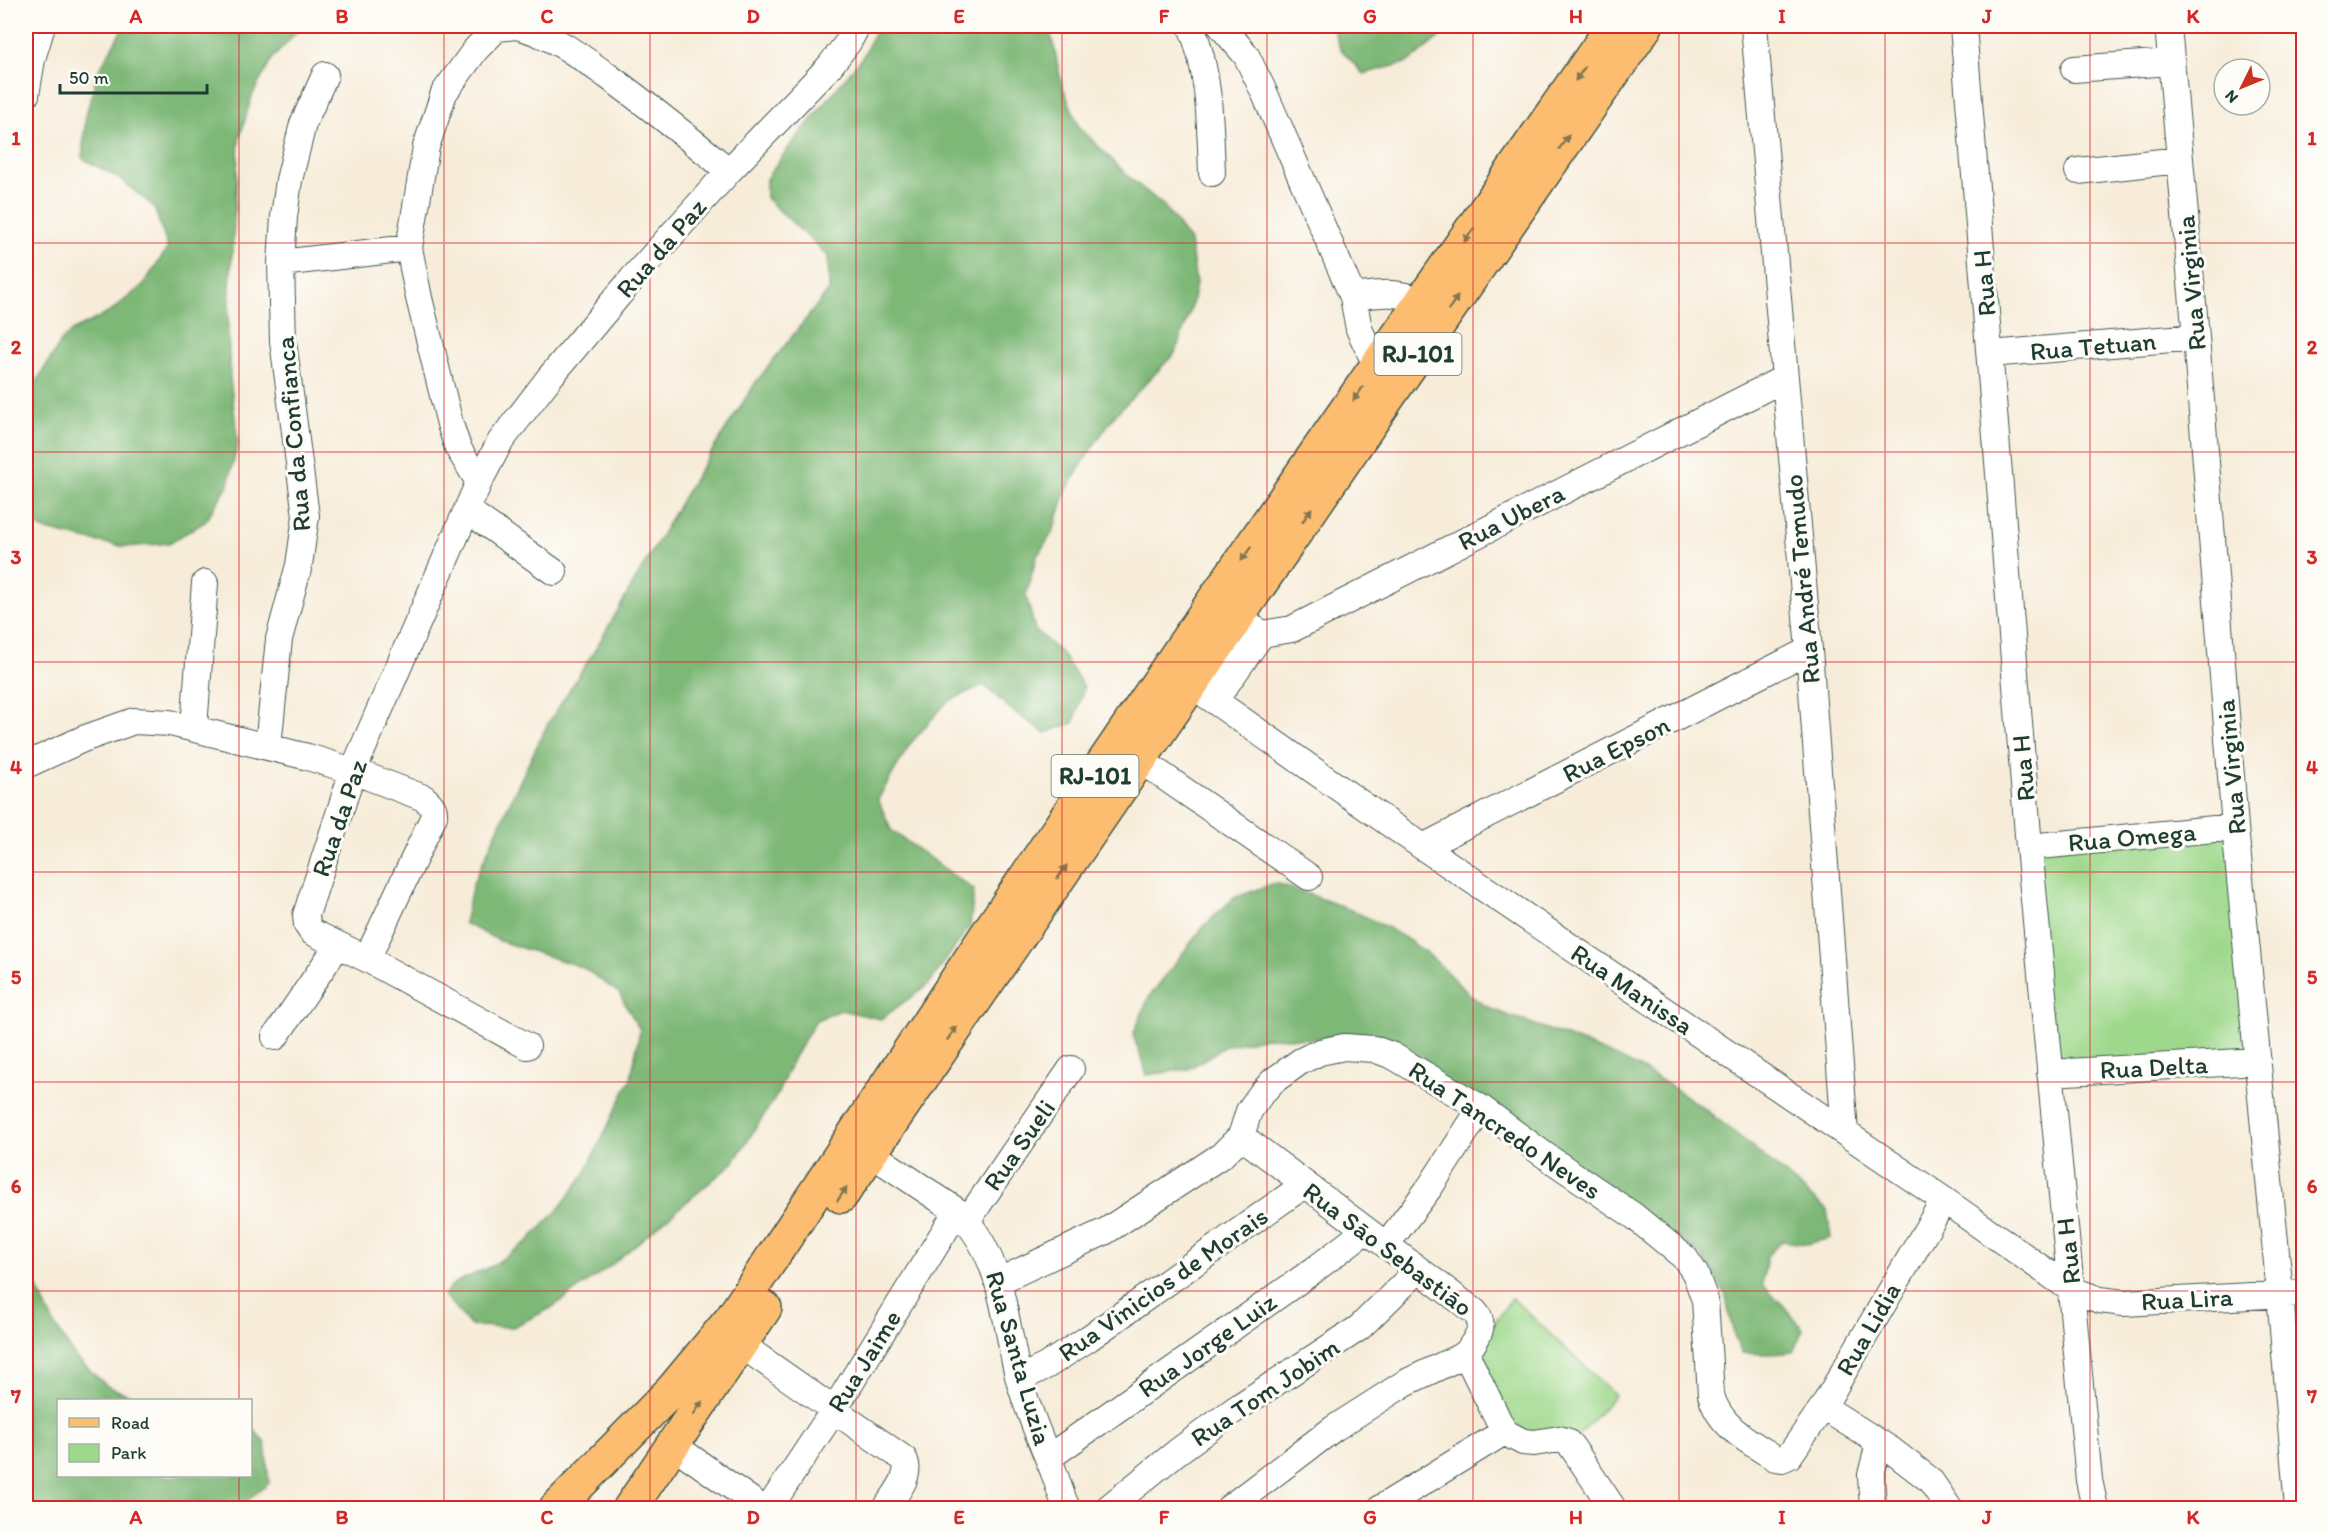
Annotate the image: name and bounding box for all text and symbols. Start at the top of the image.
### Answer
text: A [129,4,143,28]
text: B [336,4,349,28]
text: C [541,4,554,28]
text: D [746,4,760,28]
text: E [953,4,965,28]
text: F [1159,4,1170,28]
text: G [1363,4,1377,28]
text: H [1569,4,1583,28]
text: I [1778,4,1786,28]
text: J [1981,4,1992,28]
text: K [2187,4,2201,28]
scale bar [60,57,207,95]
north arrow [2212,57,2272,117]
one-way arrow [1574,65,1585,82]
text: 50 m [69,67,109,89]
text: N [2221,86,2242,107]
text: 1 [11,126,21,150]
text: 1 [2307,126,2317,150]
one-way arrow [1558,134,1569,150]
street label: Rua da Paz [609,191,713,304]
street label: Rua Virginia [2169,214,2213,352]
one-way arrow [1463,226,1475,242]
street label: Rua H [1965,248,2003,318]
one-way arrow [1448,294,1459,311]
street label: Rua Tetuan [2029,325,2158,367]
road number: RJ-101 [1374,333,1462,375]
street label: Rua da Confianca [268,334,317,533]
text: 2 [11,335,22,359]
text: 2 [2307,335,2318,359]
one-way arrow [1352,386,1364,402]
street label: Rua André Temudo [1777,473,1827,685]
street label: Rua Ubera [1452,476,1570,557]
one-way arrow [1301,507,1312,523]
text: 3 [11,545,22,569]
text: 3 [2307,545,2318,569]
one-way arrow [1240,546,1252,562]
street label: Rua Virginia [2209,698,2253,836]
street label: Rua Epson [1557,708,1675,790]
street label: Rua H [2004,733,2042,803]
text: 4 [10,755,22,779]
street label: Rua da Paz [304,755,374,881]
road number: RJ-101 [1052,755,1138,797]
text: 4 [2306,755,2318,779]
street label: Rua Omega [2066,815,2198,859]
one-way arrow [1056,864,1068,880]
street label: Rua Manissa [1565,936,1699,1042]
text: 5 [11,965,22,989]
text: 5 [2307,965,2318,989]
one-way arrow [946,1025,958,1041]
street label: Rua Delta [2099,1048,2209,1086]
street label: Rua Tancredo Neves [1403,1054,1607,1206]
street label: Rua Sueli [976,1093,1062,1197]
text: 6 [11,1174,22,1198]
text: 6 [2307,1174,2318,1198]
street label: Rua Sāo Sebastiāo [1297,1175,1479,1323]
one-way arrow [837,1186,848,1202]
street label: Rua Vinicios de Morais [1052,1199,1274,1369]
street label: Rua H [2049,1216,2087,1286]
street label: Rua Santa Luzia [979,1267,1059,1449]
street label: Rua Lidia [1829,1277,1908,1381]
street label: Rua Lira [2140,1281,2234,1317]
street label: Rua Jorge Luiz [1132,1286,1282,1404]
street label: Rua Jaime [820,1304,908,1418]
street label: Rua Tom Jobim [1185,1330,1345,1453]
text: 7 [10,1384,21,1408]
text: 7 [2306,1384,2317,1408]
legend [57,1399,252,1477]
one-way arrow [692,1400,704,1416]
text: Road [111,1412,150,1434]
text: Park [111,1442,146,1464]
text: A [129,1505,143,1529]
text: B [336,1505,349,1529]
text: C [541,1505,554,1529]
text: D [746,1505,760,1529]
text: E [953,1505,965,1529]
text: F [1159,1505,1170,1529]
text: G [1363,1505,1377,1529]
text: H [1569,1505,1583,1529]
text: I [1778,1505,1786,1529]
text: J [1981,1505,1992,1529]
text: K [2187,1505,2201,1529]

